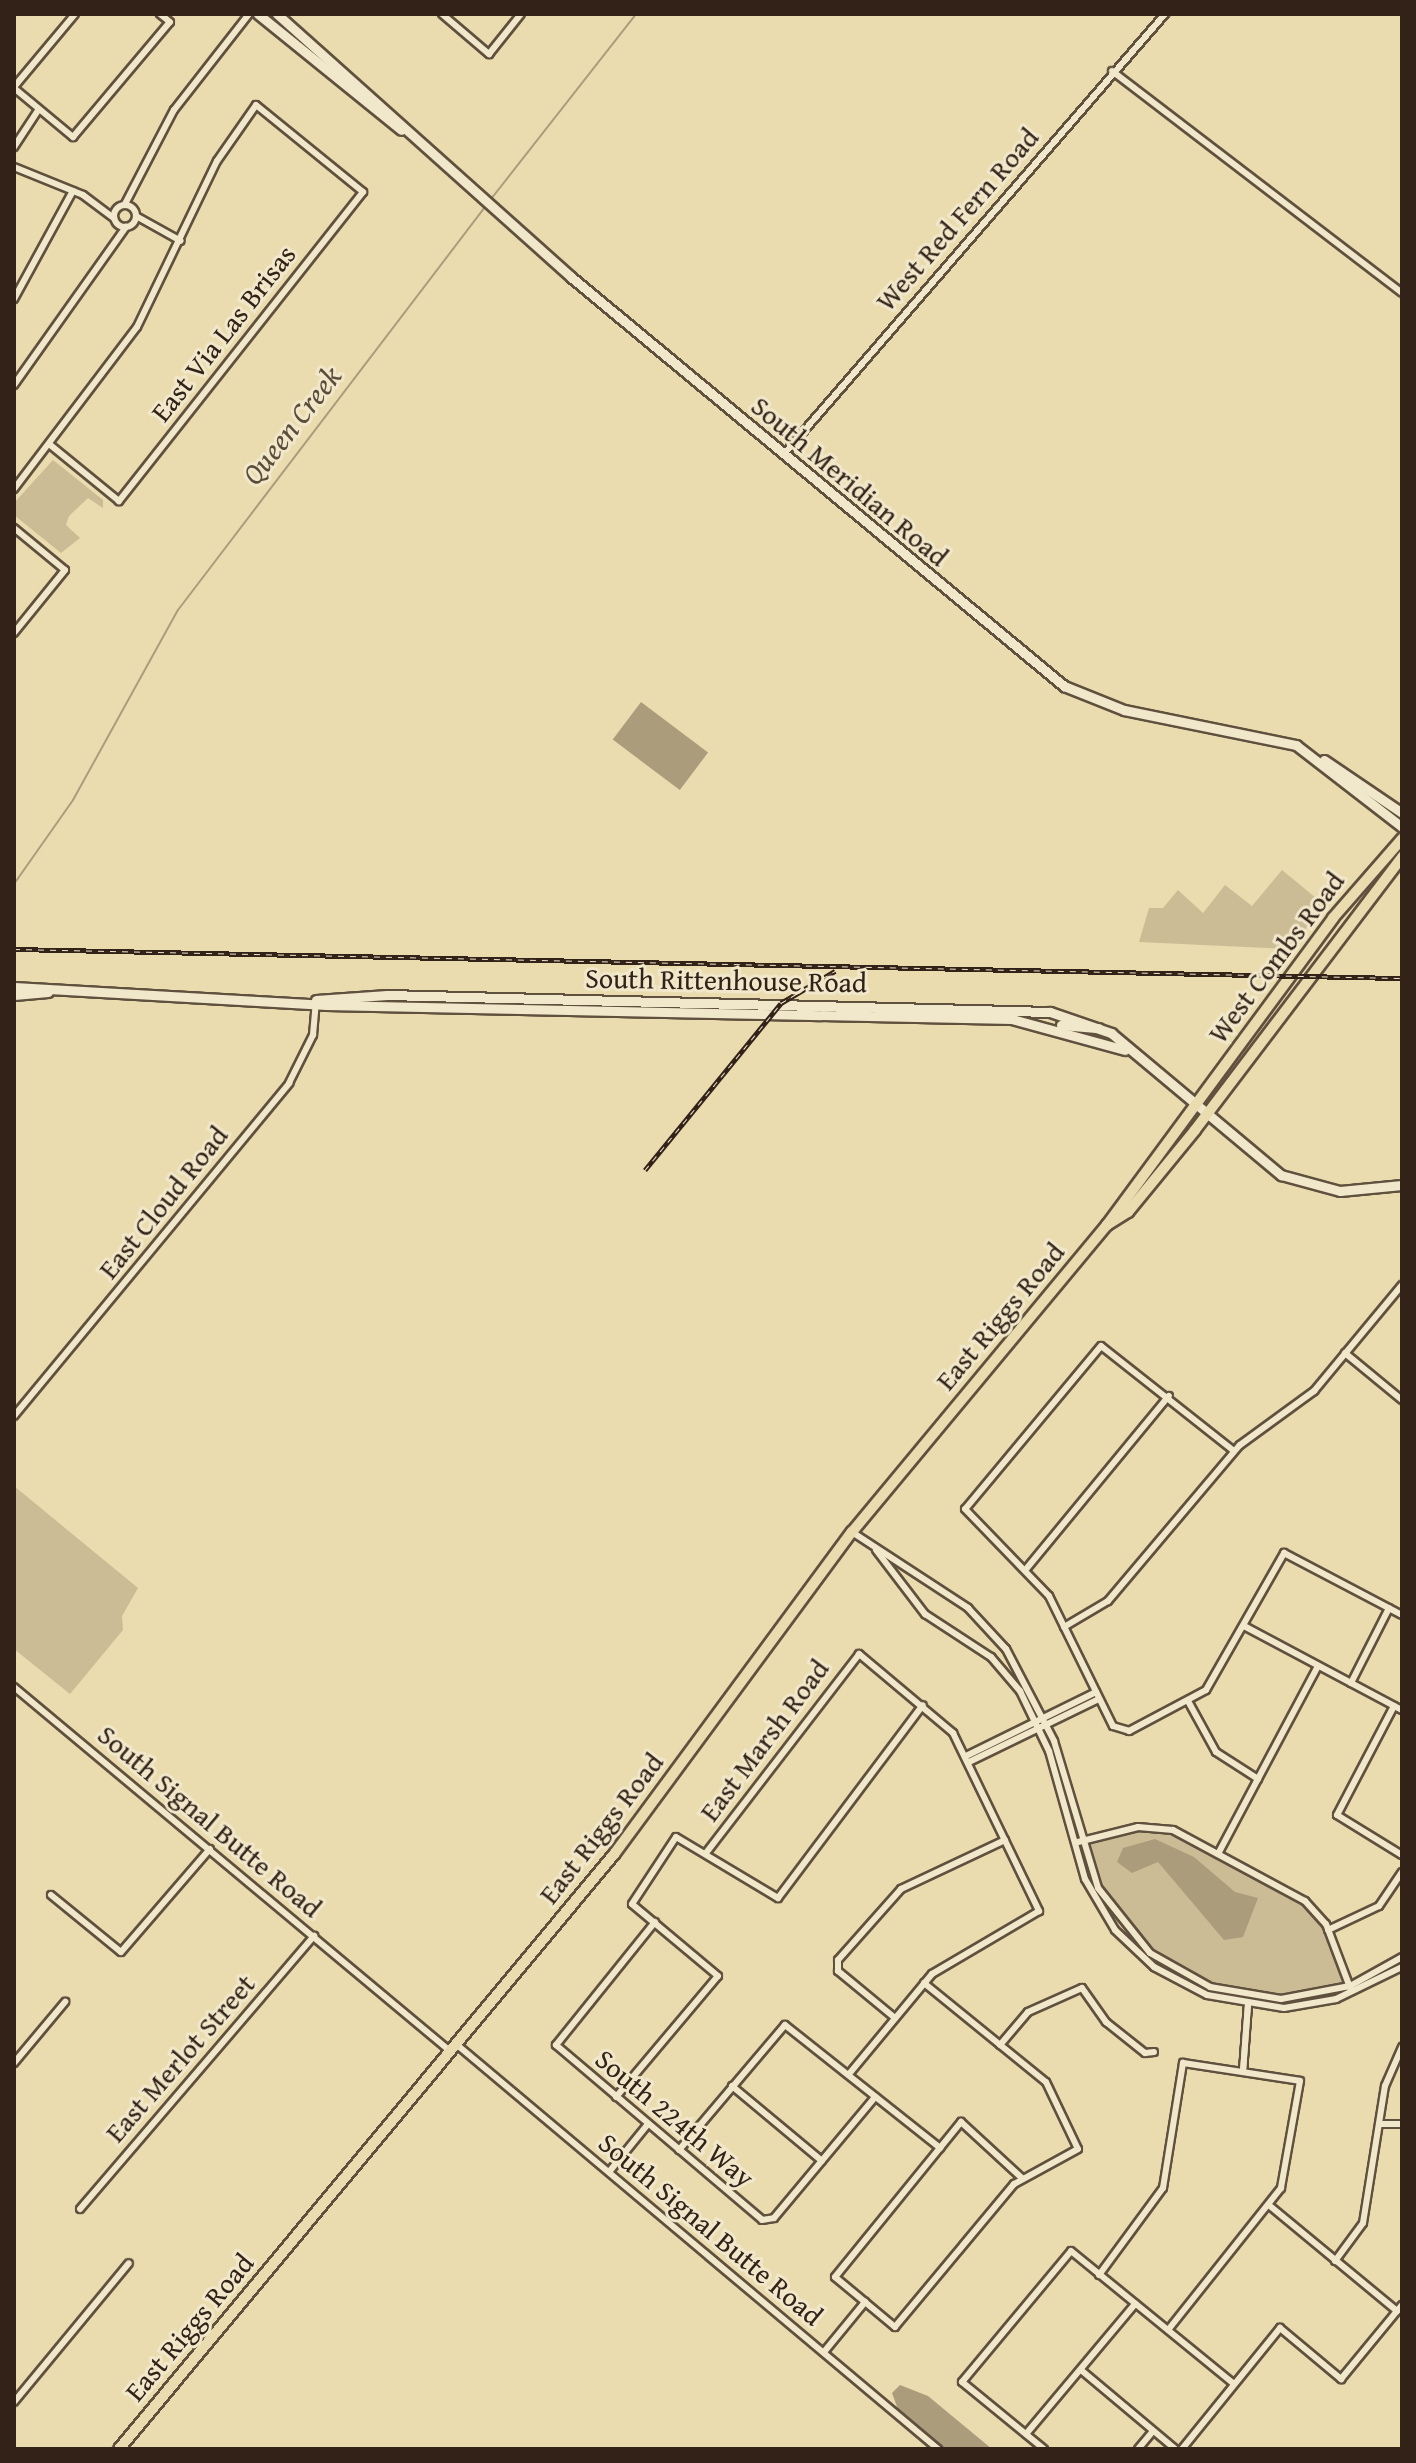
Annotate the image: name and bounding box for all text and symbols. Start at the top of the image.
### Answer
street label: West Red Fern Road [869,121,1045,317]
street label: East Via Las Brisas [144,238,302,428]
water label: Queen Creek [233,358,349,492]
street label: South Meridian Road [745,389,955,573]
street label: West Combs Road [1201,865,1351,1049]
street label: South Rittenhouse Road [585,961,867,999]
street label: East Cloud Road [91,1119,235,1285]
street label: East Riggs Road [929,1235,1071,1397]
street label: East Marsh Road [692,1652,836,1828]
street label: South Signal Butte Road [91,1717,329,1925]
street label: East Riggs Road [532,1746,670,1910]
street label: East Merlot Street [98,1967,262,2149]
street label: South 224th Way [589,2042,761,2194]
street label: South Signal Butte Road [592,2125,830,2333]
street label: East Riggs Road [118,2246,260,2408]

